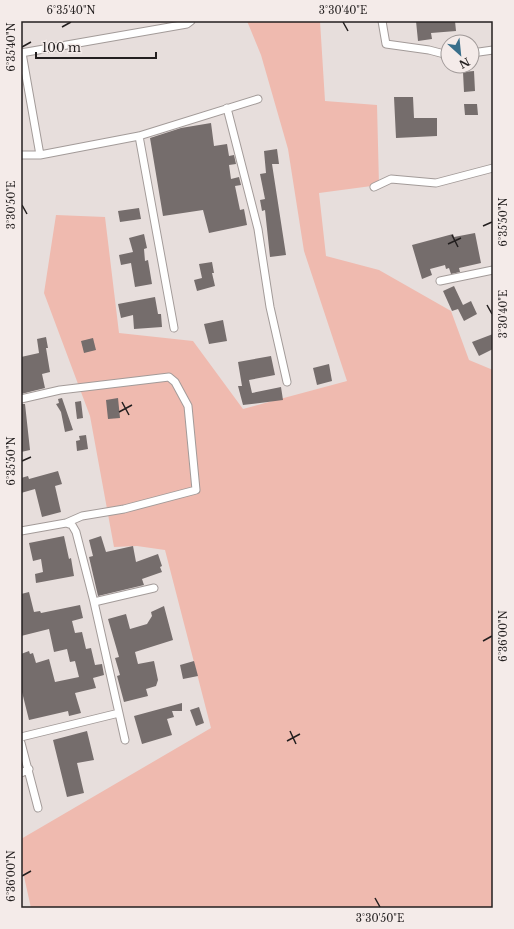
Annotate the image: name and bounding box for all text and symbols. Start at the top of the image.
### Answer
text: 6°35'40"N [46,4,96,17]
text: 3°30'40"E [319,4,367,17]
text: 6°35'40"N [5,22,18,72]
scale bar [36,34,156,60]
north arrow [440,34,480,74]
text: 100 m [42,40,81,55]
text: N [456,54,472,72]
text: 3°30'50"E [5,181,18,229]
text: 6°35'50"N [497,197,510,247]
text: 3°30'40"E [497,290,510,338]
text: 6°35'50"N [5,436,18,486]
text: 6°36'00"N [497,610,510,662]
text: 6°36'00"N [5,850,18,902]
text: 3°30'50"E [356,912,404,925]

